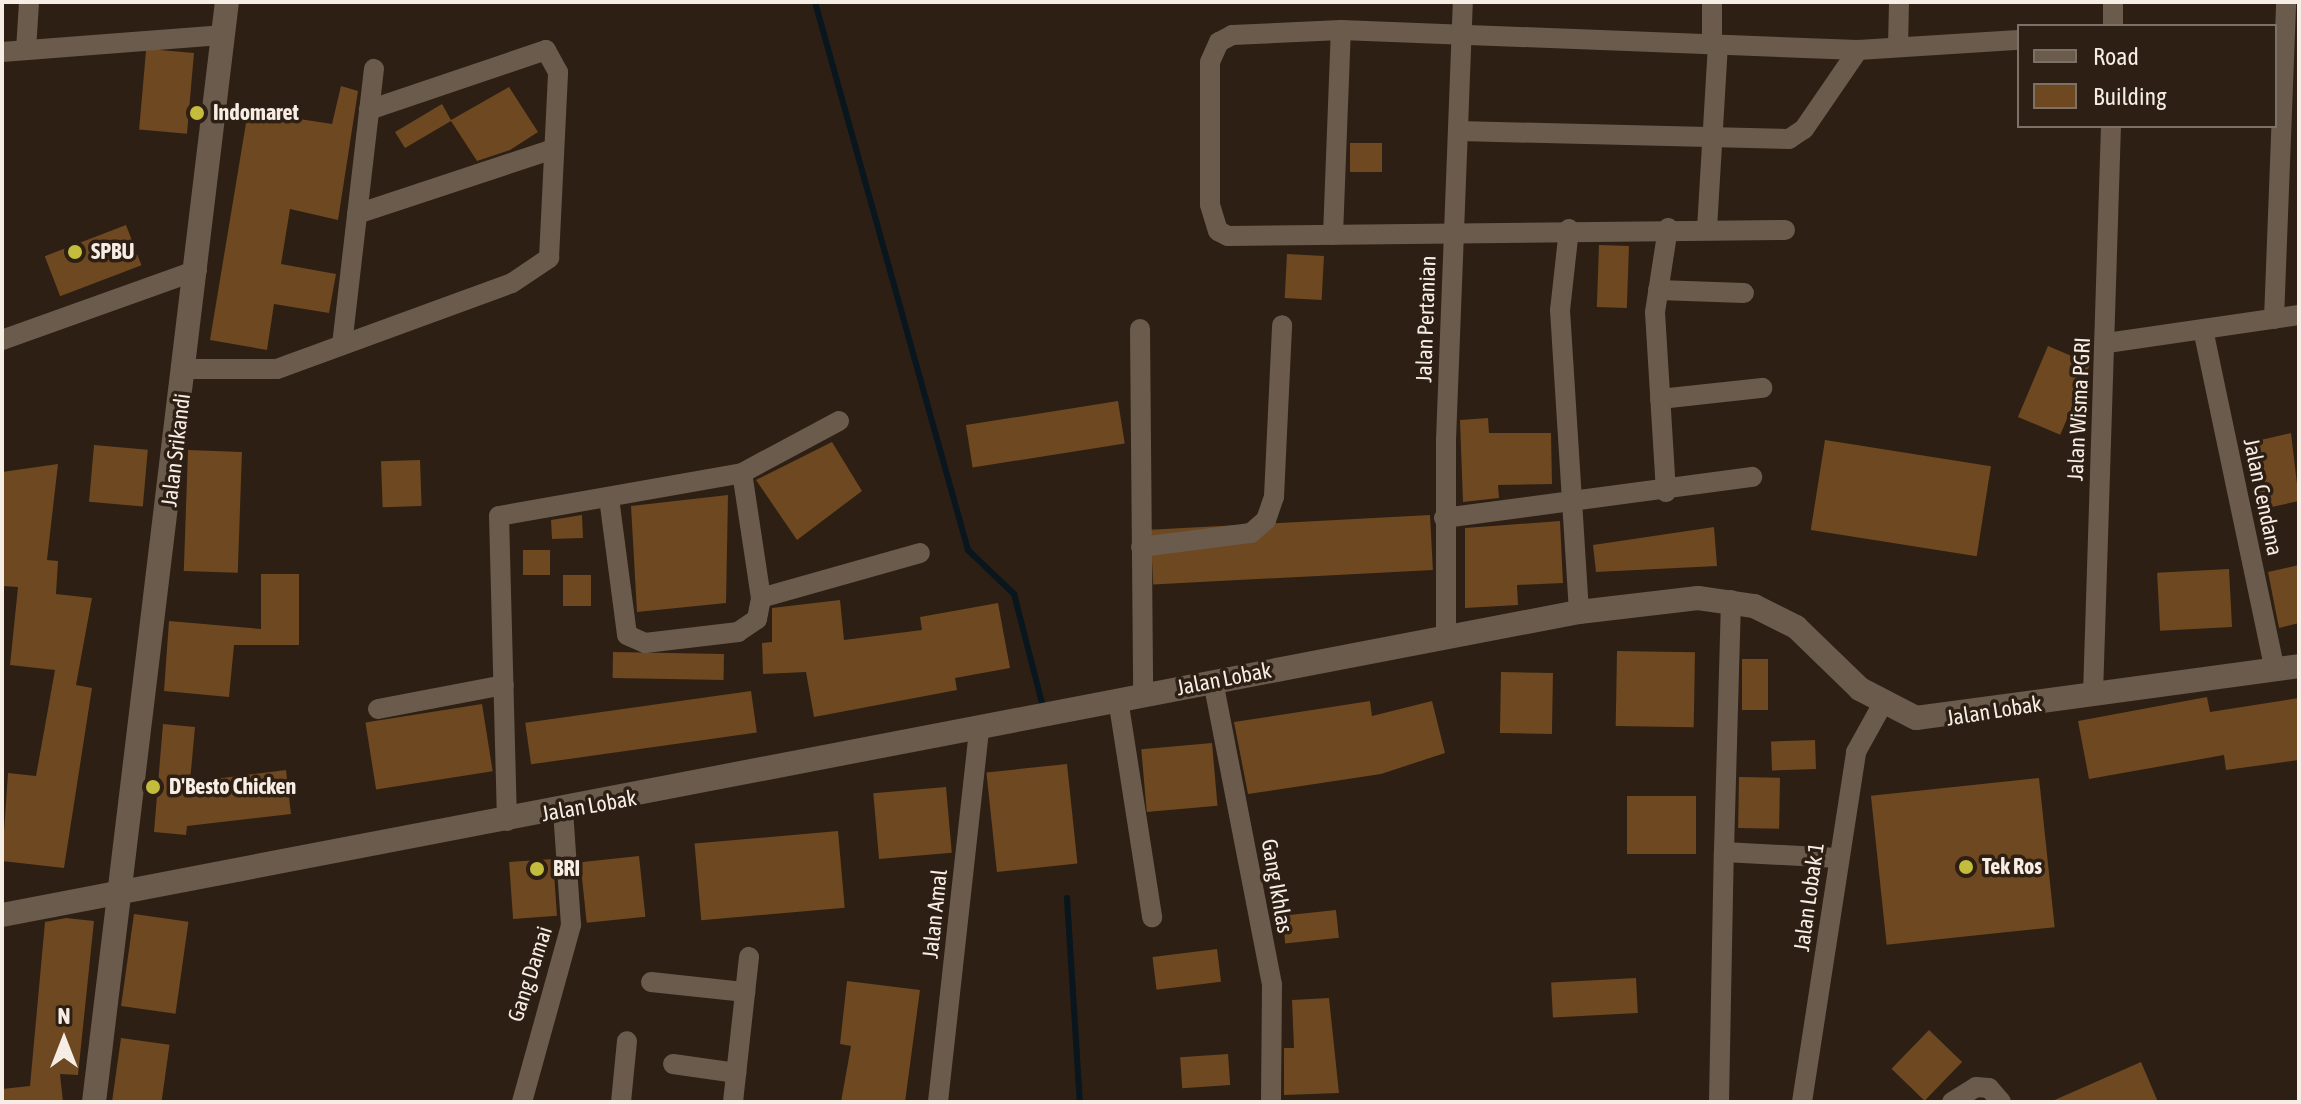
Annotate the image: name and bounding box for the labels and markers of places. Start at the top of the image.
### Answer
place label: Indomaret [213,100,299,126]
marker: Indomaret [188,104,206,122]
place label: SPBU [91,239,134,265]
marker: SPBU [66,243,84,261]
place label: D'Besto Chicken [169,774,296,800]
marker: D'Besto Chicken [144,778,162,796]
place label: Tek Ros [1982,854,2042,880]
place label: BRI [553,856,580,882]
marker: Tek Ros [1957,858,1975,876]
marker: BRI [528,860,546,878]

